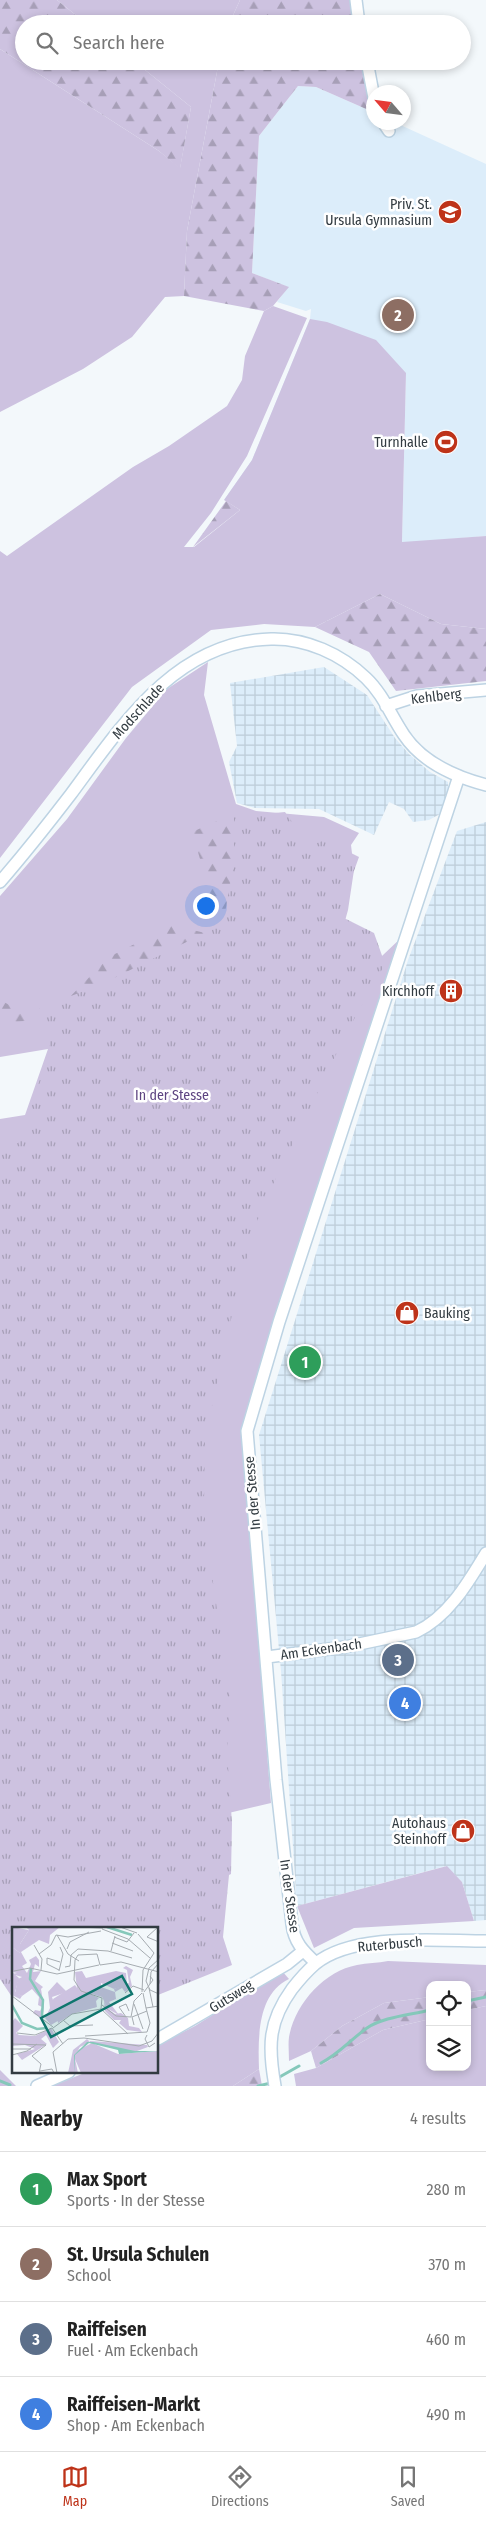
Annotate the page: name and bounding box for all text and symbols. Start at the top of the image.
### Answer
search box [15,15,471,70]
icon: search [33,29,61,57]
text: Search here [73,31,165,54]
north arrow [366,85,411,130]
place label: Priv. St. Ursula Gymnasium [325,196,432,229]
school or university icon: Priv. St. Ursula Gymnasium [437,199,463,225]
pin: 2 [382,296,414,334]
sports icon: Turnhalle [433,429,459,455]
place label: Turnhalle [374,434,428,451]
street label: Modschlade [109,680,168,743]
street label: Kehlberg [410,685,463,708]
your location [193,893,219,919]
building icon: Kirchhoff [438,978,464,1004]
place label: Kirchhoff [382,983,436,1000]
park label: In der Stesse [135,1087,209,1104]
shop icon: Bauking [394,1300,420,1326]
place label: Bauking [424,1305,470,1322]
pin: 1 [289,1343,321,1381]
street label: In der Stesse [241,1455,264,1531]
street label: Am Eckenbach [279,1635,363,1664]
pin: 3 [382,1641,414,1679]
pin: 4 [389,1684,421,1722]
place label: Autohaus Steinhoff [392,1815,448,1848]
shop icon: Autohaus Steinhoff [450,1818,476,1844]
street label: In der Stesse [276,1858,303,1934]
inset map [12,1927,159,2074]
street label: Ruterbusch [357,1933,423,1956]
street label: Gutsweg [206,1976,257,2016]
map controls [426,1981,471,2071]
button: locate [426,1981,471,2026]
button: layers [426,2026,471,2071]
text: Nearby [20,2106,82,2132]
text: 4 results [410,2109,466,2128]
text: Max Sport [67,2168,147,2191]
text: 1 [33,2180,39,2199]
text: 280 m [427,2180,466,2199]
text: Sports · In der Stesse [67,2191,205,2210]
text: St. Ursula Schulen [67,2243,209,2266]
text: 2 [32,2255,40,2274]
text: 370 m [428,2255,466,2274]
text: School [67,2266,111,2285]
text: Raiffeisen [67,2318,147,2341]
text: 3 [32,2330,40,2349]
text: 460 m [426,2330,466,2349]
text: Fuel · Am Eckenbach [67,2341,198,2360]
text: Raiffeisen-Markt [67,2393,200,2416]
text: 4 [32,2405,40,2424]
text: 490 m [426,2405,466,2424]
text: Shop · Am Eckenbach [67,2416,205,2435]
tab: Map [61,2463,89,2510]
tab: Directions [211,2463,269,2510]
tab: Saved [391,2463,425,2510]

